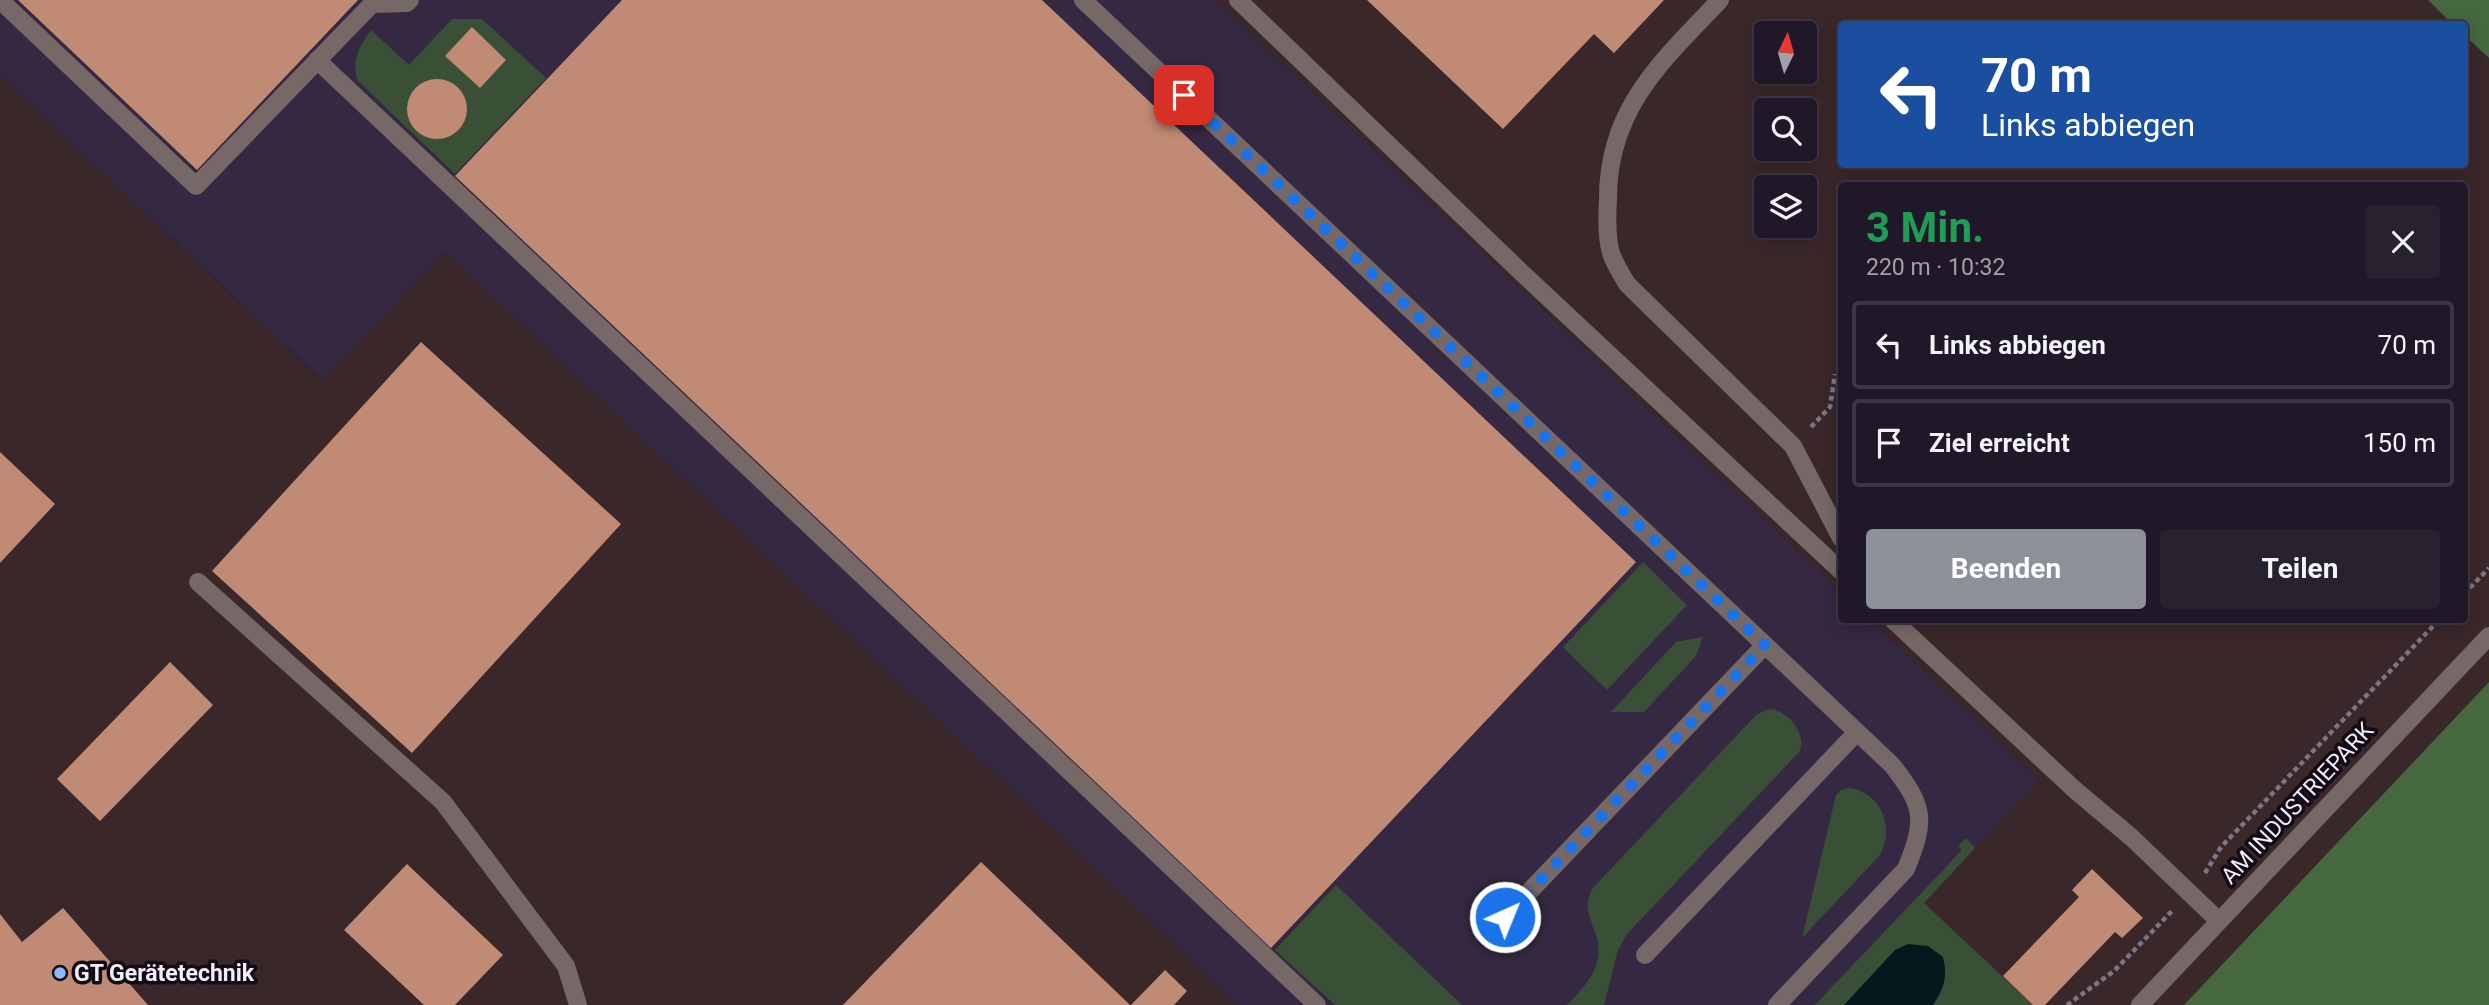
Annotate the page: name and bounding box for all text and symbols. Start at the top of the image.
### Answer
north arrow [1754,21,1816,84]
map controls [1754,21,1817,238]
text: 70 m [1981,47,2092,104]
icon: left [1866,49,1957,140]
pin [1154,65,1214,125]
icon: arrive [1165,76,1203,114]
button: search [1754,98,1817,161]
text: Links abbiegen [1981,106,2195,144]
button: layers [1754,175,1817,238]
text: 3 Min. [1866,203,1984,252]
button: close [2366,205,2440,279]
text: 220 m · 10:32 [1866,254,2005,281]
icon: left [1870,326,1908,364]
text: Links abbiegen [1929,330,2106,360]
text: 70 m [2378,330,2436,360]
icon: arrive [1870,424,1908,462]
text: Ziel erreicht [1929,428,2070,458]
text: 150 m [2363,428,2436,458]
button: Beenden [1866,529,2146,609]
button: Teilen [2160,529,2440,609]
street label: AM INDUSTRIEPARK [2216,717,2380,890]
position arrow [1468,880,1542,954]
place label: GT Gerätetechnik [74,960,255,987]
marker: GT Gerätetechnik [52,965,68,981]

